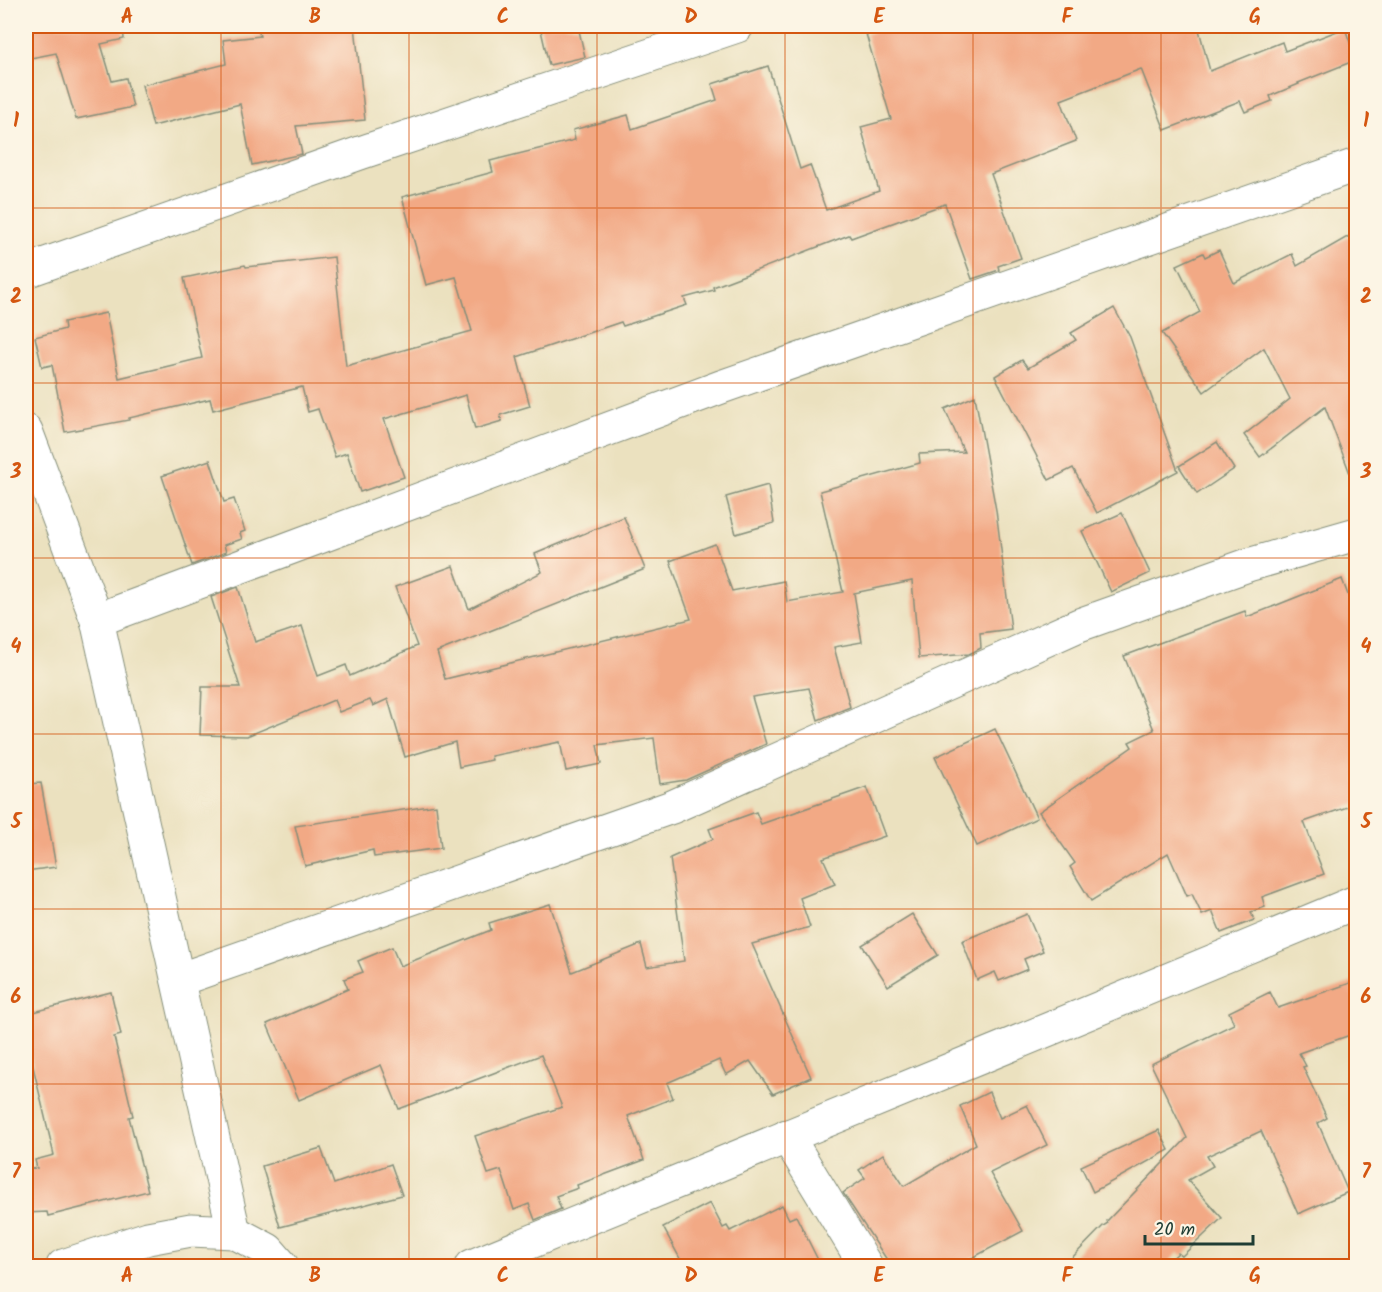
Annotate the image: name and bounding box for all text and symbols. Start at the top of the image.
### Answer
text: A [121,2,133,34]
text: B [309,2,321,34]
text: C [497,2,509,34]
text: D [684,2,698,34]
text: E [873,2,885,34]
text: F [1062,2,1074,34]
text: G [1249,2,1261,34]
text: 1 [13,106,19,138]
text: 1 [1363,106,1369,138]
text: 2 [10,282,22,314]
text: 2 [1360,282,1372,314]
text: 3 [10,457,22,489]
text: 3 [1360,457,1372,489]
text: 4 [11,632,22,664]
text: 4 [1361,632,1372,664]
text: 5 [10,807,23,839]
text: 5 [1360,807,1373,839]
text: 6 [11,982,22,1014]
text: 6 [1361,982,1372,1014]
text: 7 [11,1157,21,1189]
text: 7 [1361,1157,1371,1189]
scale bar [1145,1208,1253,1246]
text: 20 m [1154,1216,1195,1245]
text: A [121,1261,133,1292]
text: B [309,1261,321,1292]
text: C [497,1261,509,1292]
text: D [684,1261,698,1292]
text: E [873,1261,885,1292]
text: F [1062,1261,1074,1292]
text: G [1249,1261,1261,1292]

